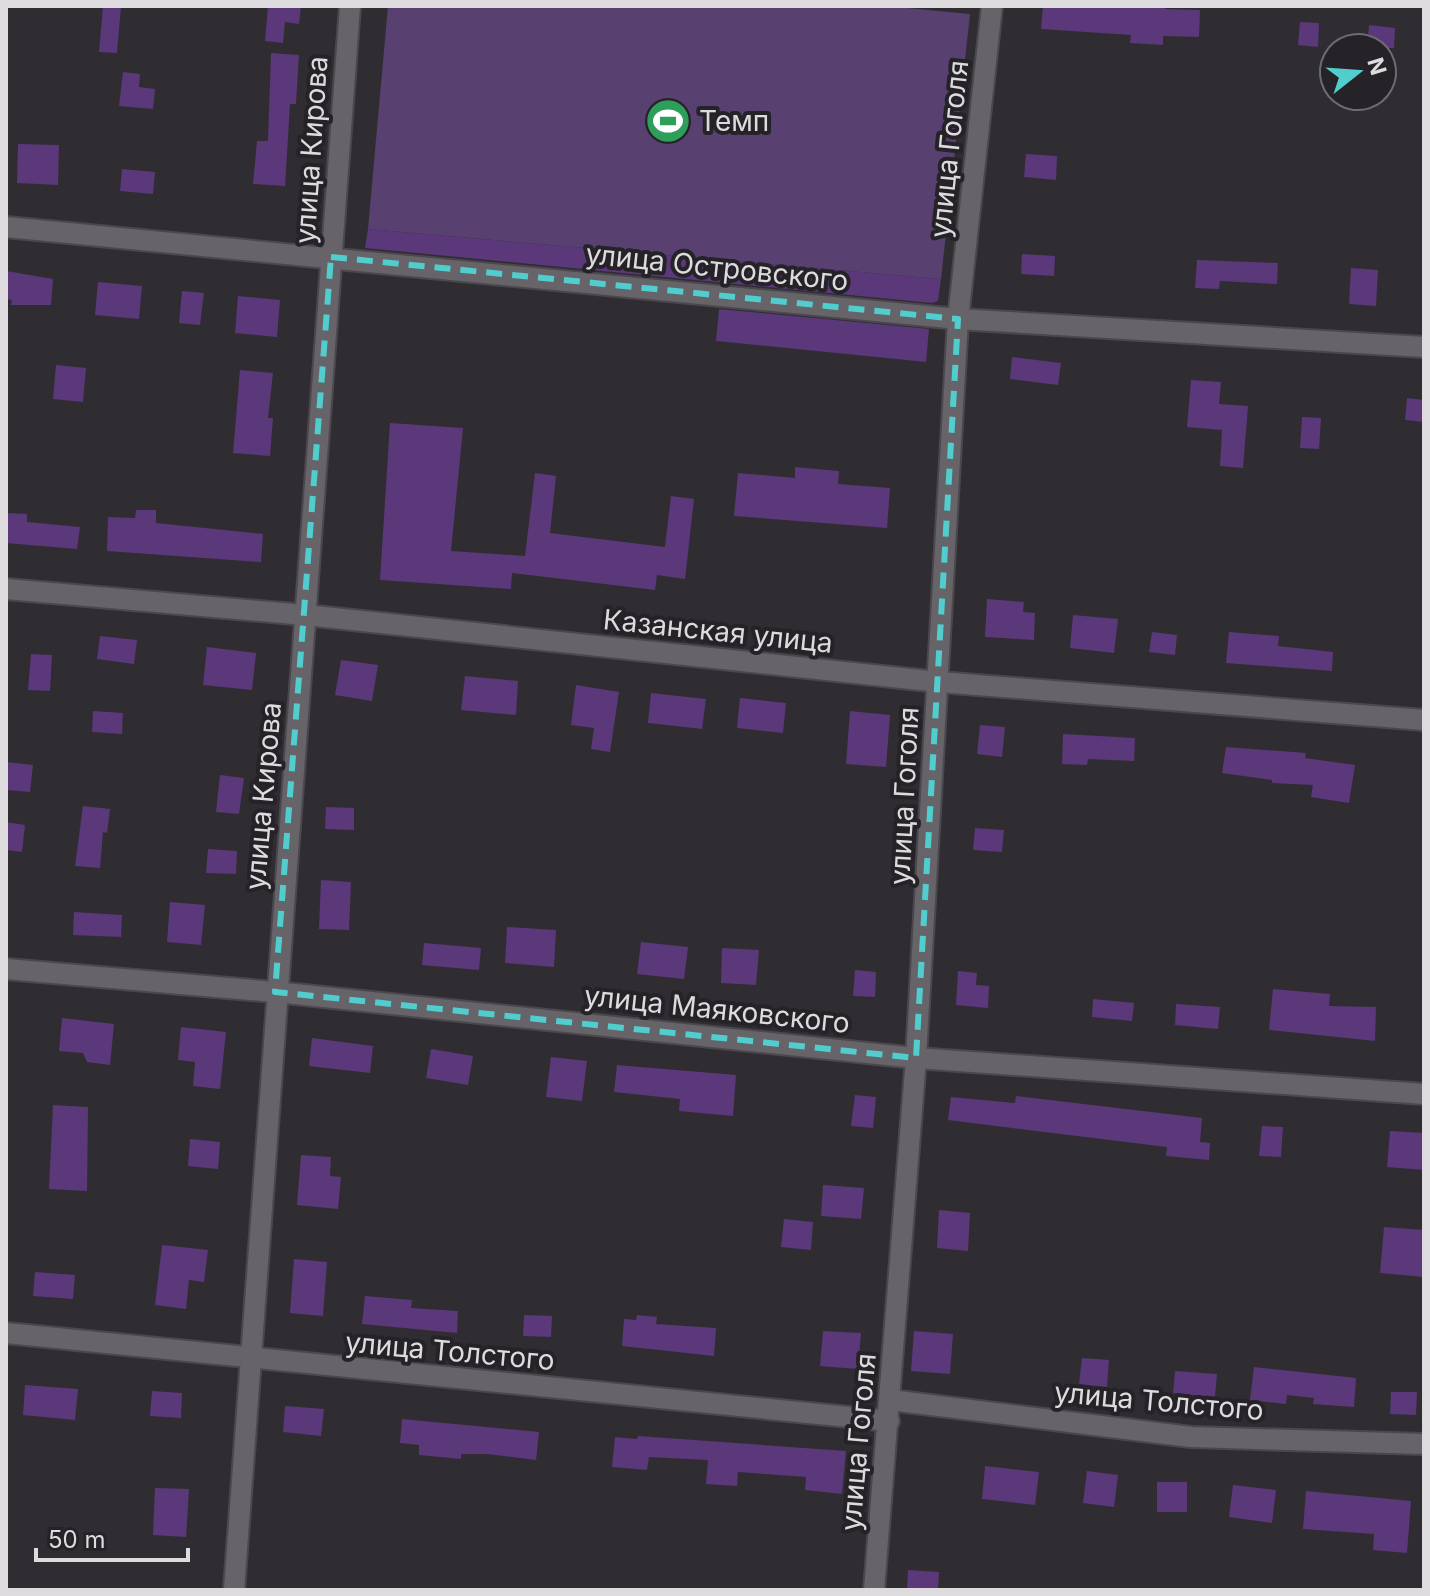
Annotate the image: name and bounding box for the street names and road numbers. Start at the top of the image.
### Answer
street label: улица Кирова [287,55,335,245]
street label: улица Гоголя [923,59,975,239]
street label: улица Островского [584,236,850,298]
street label: Казанская улица [602,602,834,660]
street label: улица Кирова [238,701,288,891]
street label: улица Гоголя [882,706,926,886]
street label: улица Маяковского [582,978,852,1040]
street label: улица Толстого [344,1325,556,1377]
street label: улица Гоголя [833,1352,883,1532]
street label: улица Толстого [1053,1375,1265,1427]

